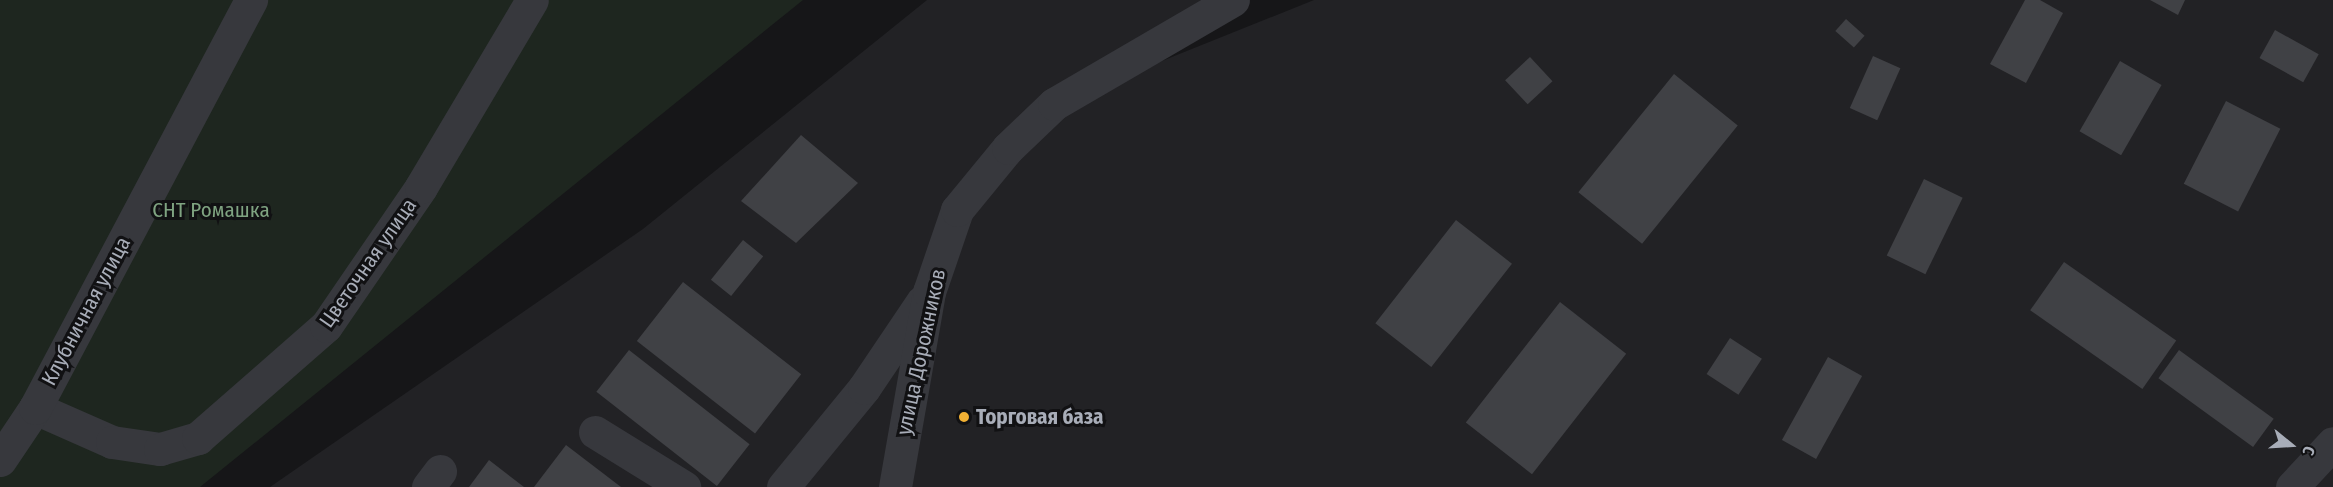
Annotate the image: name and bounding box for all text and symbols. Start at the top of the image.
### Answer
street label: Цветочная улица [314,194,422,332]
park label: СНТ Ромашка [152,197,270,223]
street label: Клубничная улица [36,232,136,390]
street label: улица Дорожников [891,266,951,438]
place label: Торговая база [976,404,1104,430]
marker: Торговая база [957,410,971,424]
north arrow [2261,415,2321,475]
text: С [2298,444,2319,458]

